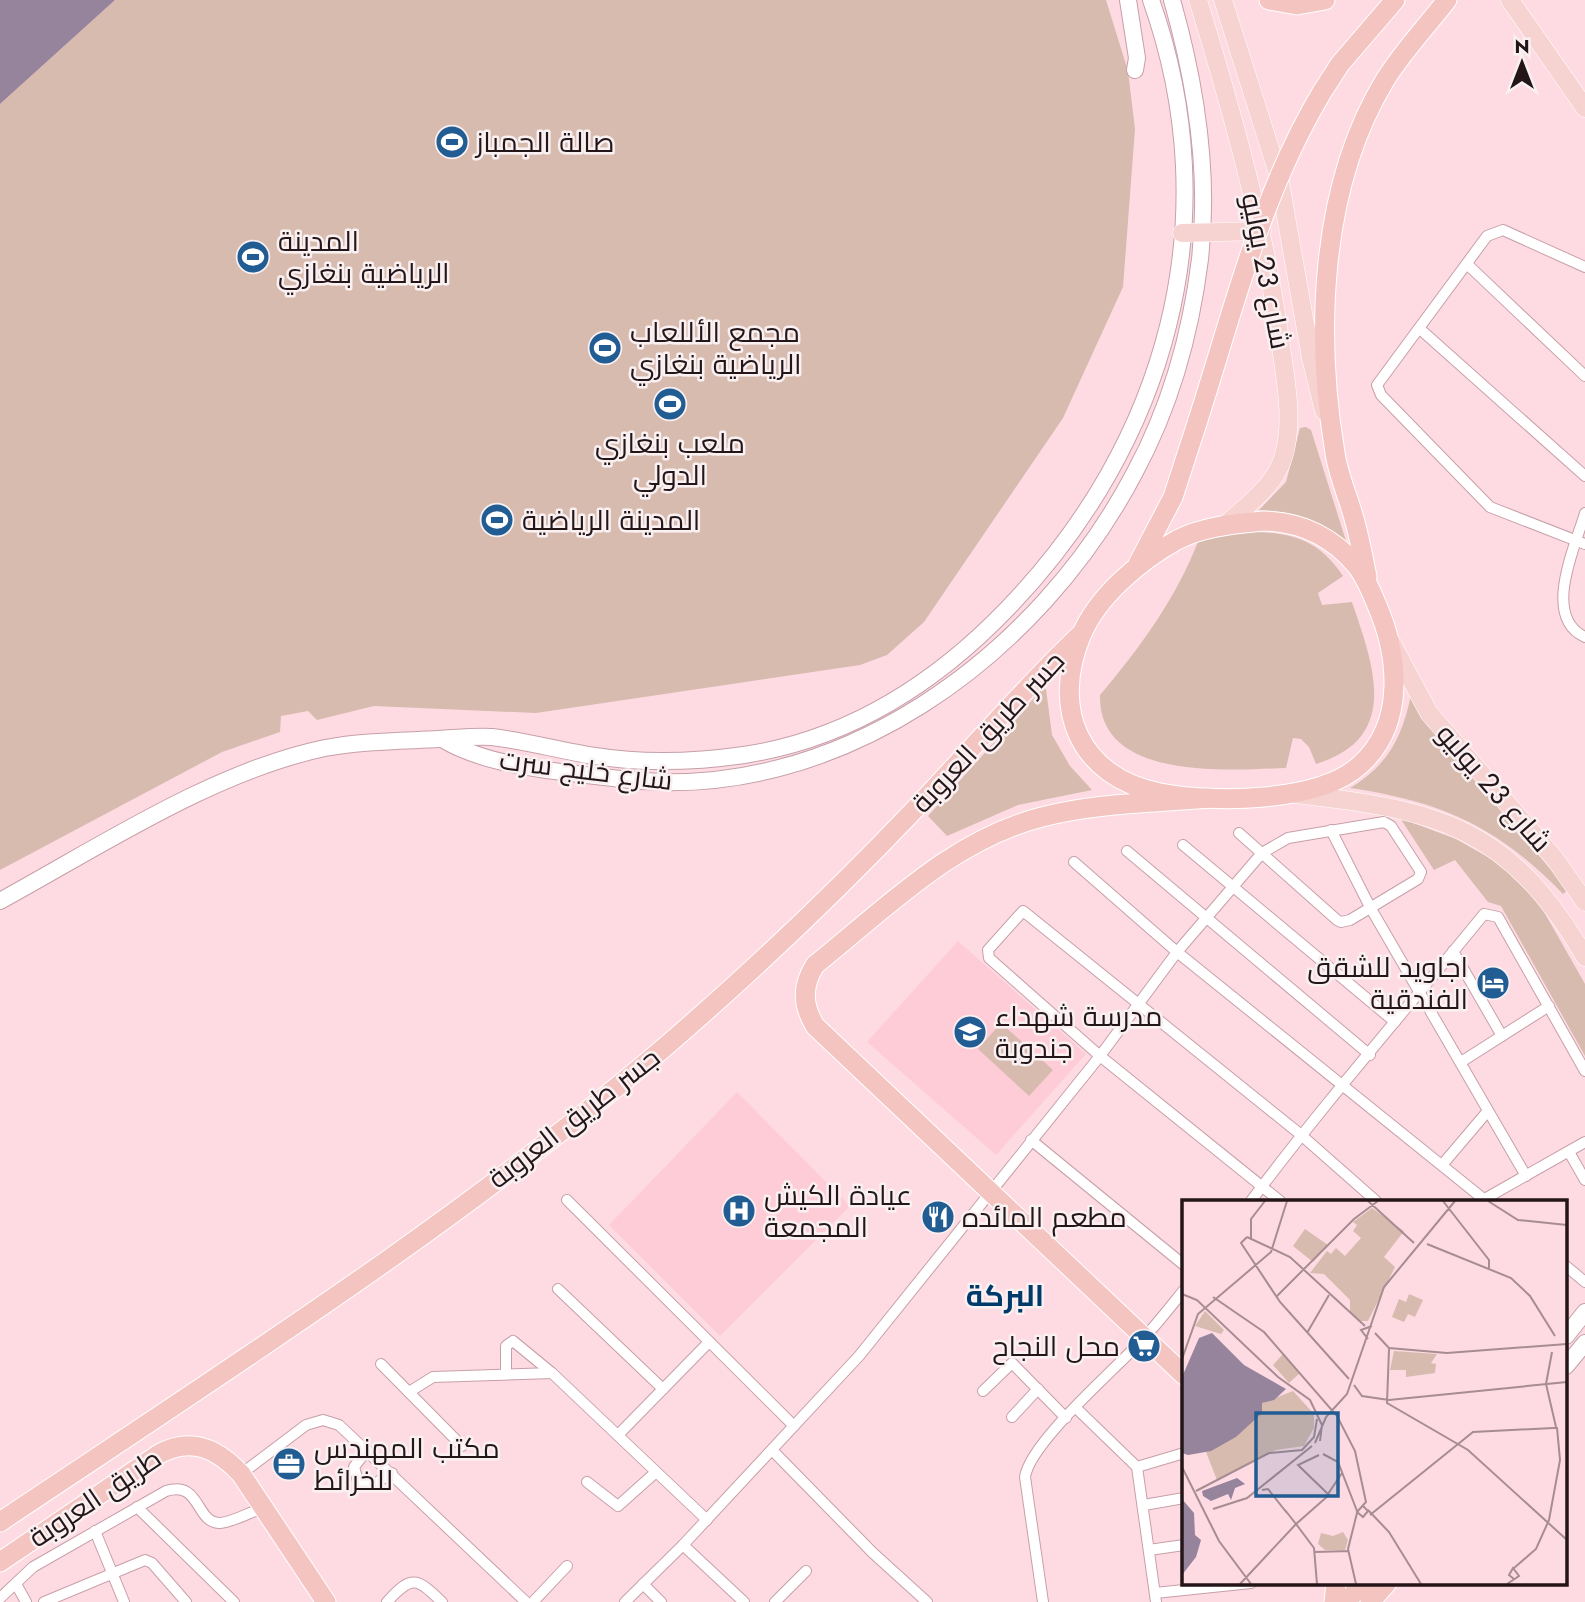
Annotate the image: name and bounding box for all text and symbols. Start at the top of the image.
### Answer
north arrow [1487,28,1557,98]
text: N [1514,33,1530,60]
place label: صالة الجمباز [474,122,614,163]
sports icon: صالة الجمباز [433,123,471,161]
street label: شارع 23 يوليو [1231,190,1301,352]
place label: المدينة الرياضية بنغازي [278,221,450,295]
sports icon: المدينة الرياضية بنغازي [234,238,272,276]
place label: مجمع الأللعاب الرياضية بنغازي [630,312,802,386]
sports icon: مجمع الأللعاب الرياضية بنغازي [586,329,624,367]
sports icon: ملعب بنغازي الدولي [651,385,689,423]
place label: ملعب بنغازي الدولي [595,423,745,497]
place label: المدينة الرياضية [522,500,700,541]
sports icon: المدينة الرياضية [478,501,516,539]
street label: جسر طريق العروبة [902,642,1074,822]
street label: شارع 23 يوليو [1427,715,1561,861]
street label: شارع خليج سرت [497,739,675,801]
place label: اجاويد للشقق الفندقية [1307,947,1468,1020]
hotel icon: اجاويد للشقق الفندقية [1474,964,1512,1002]
place label: مدرسة شهداء جندوبة [995,996,1162,1069]
school or university icon: مدرسة شهداء جندوبة [951,1013,989,1051]
street label: جسر طريق العروبة [479,1038,669,1198]
place label: عيادة الكيش المجمعة [764,1175,912,1248]
hospital icon: عيادة الكيش المجمعة [720,1192,758,1230]
place label: مطعم المائده [962,1197,1127,1238]
restaurant icon: مطعم المائده [919,1198,957,1236]
inset map [1182,1200,1568,1584]
district label: البركة [966,1274,1044,1317]
place label: محل النجاح [992,1326,1120,1367]
supermarket icon: محل النجاح [1125,1327,1163,1365]
place label: مكتب المهندس للخرائط [314,1428,500,1501]
street label: طريق العروبة [20,1438,170,1558]
office icon: مكتب المهندس للخرائط [270,1445,308,1483]

